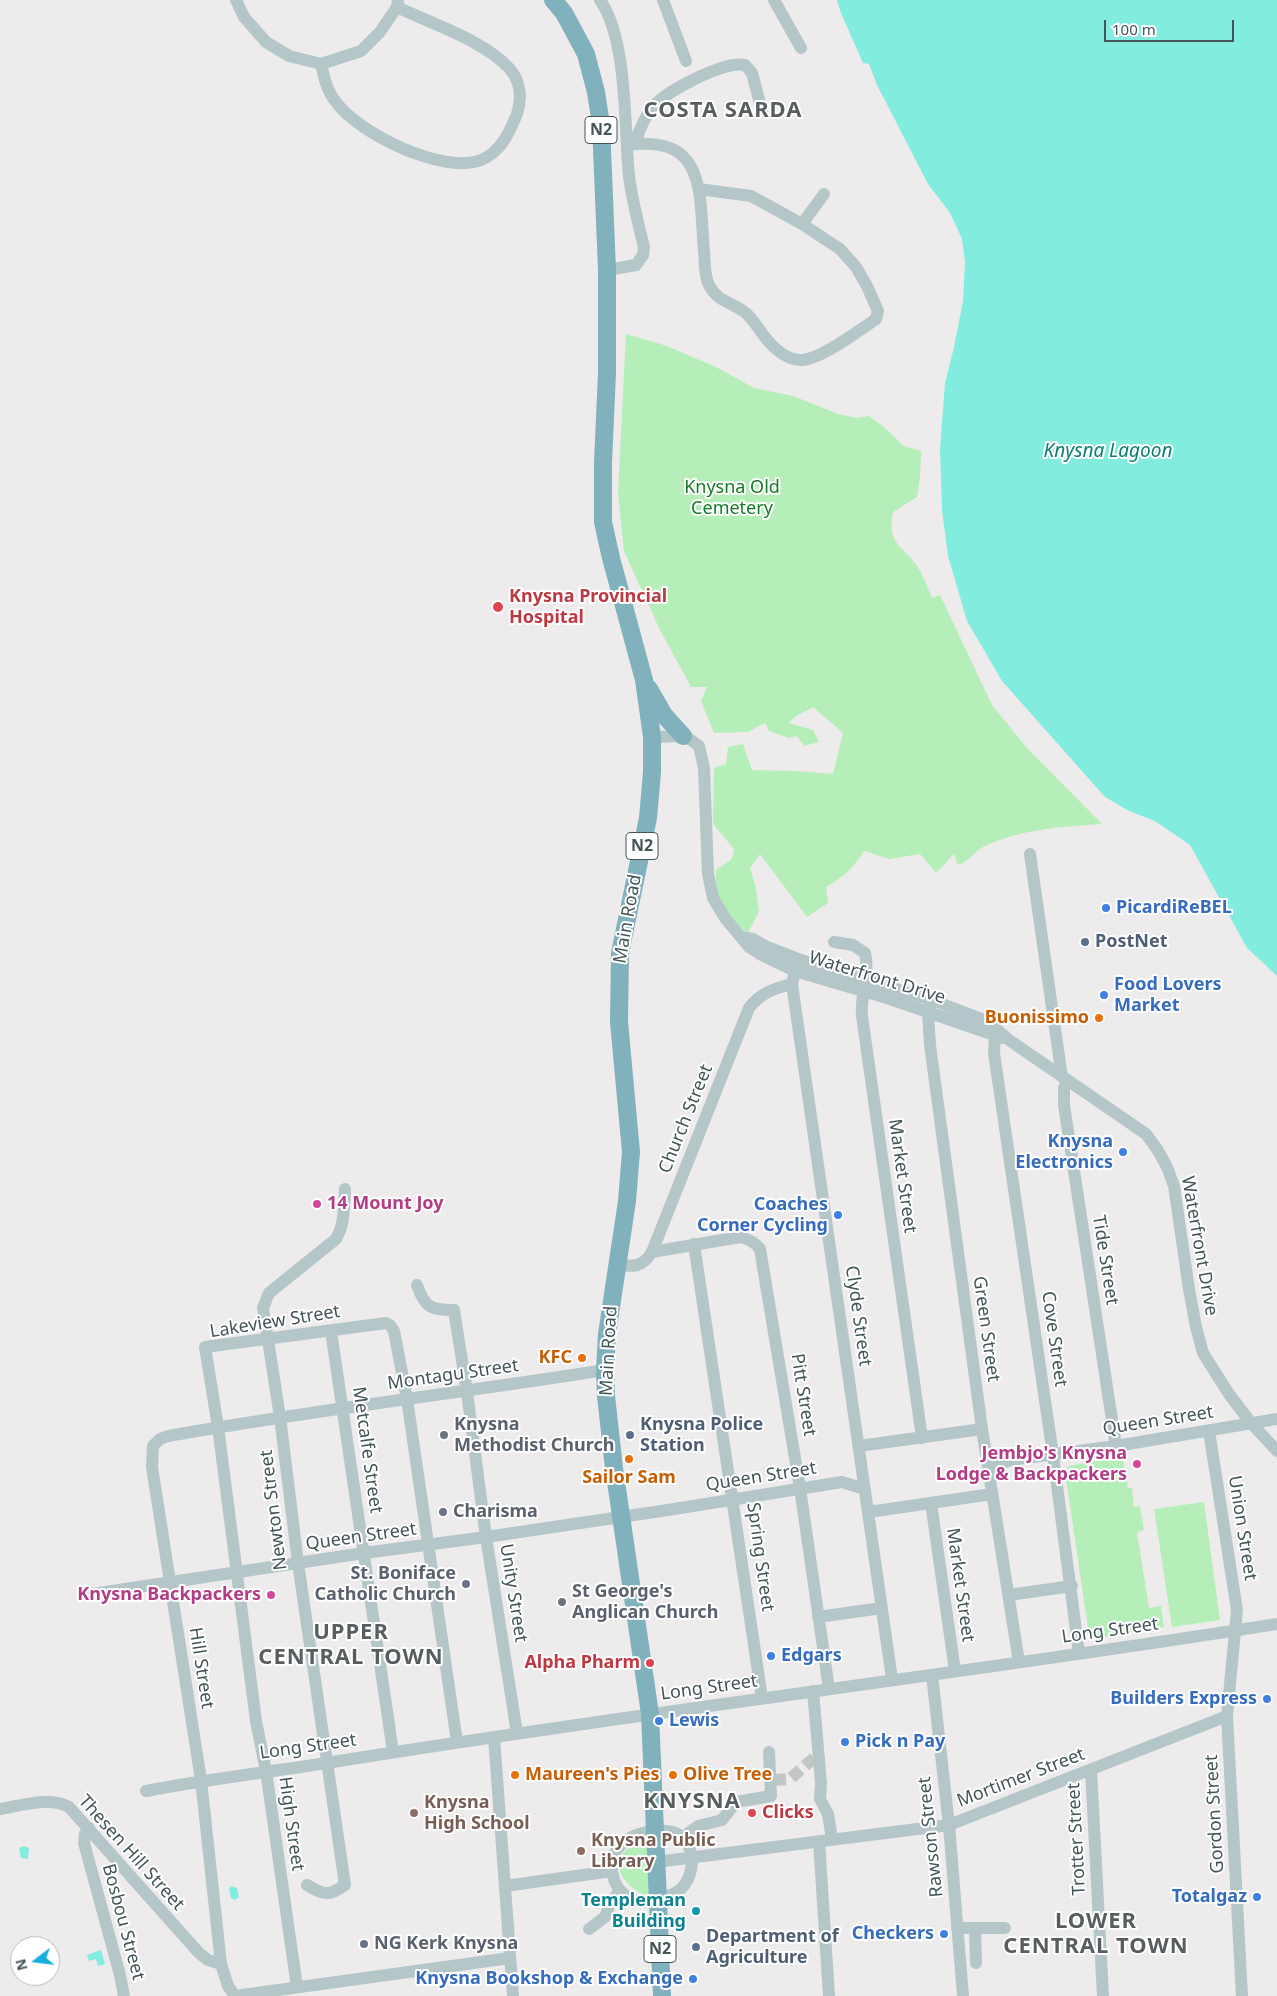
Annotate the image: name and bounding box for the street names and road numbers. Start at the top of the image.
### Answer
road number: N2 [585,116,617,144]
road number: N2 [626,832,658,859]
street label: Main Road [610,873,646,965]
street label: Waterfront Drive [806,947,948,1009]
street label: Church Street [654,1061,718,1177]
street label: Market Street [883,1118,921,1234]
street label: Waterfront Drive [1176,1174,1222,1318]
street label: Tide Street [1087,1213,1123,1307]
street label: Clyde Street [840,1264,876,1368]
street label: Green Street [968,1275,1004,1383]
street label: Cove Street [1037,1290,1071,1388]
street label: Lakeview Street [208,1301,342,1343]
street label: Main Road [596,1305,622,1397]
street label: Pitt Street [786,1352,820,1438]
street label: Montagu Street [386,1355,520,1395]
street label: Metcalfe Street [347,1385,387,1515]
street label: Queen Street [1101,1402,1215,1440]
street label: Newton Street [256,1449,292,1571]
street label: Queen Street [704,1458,818,1496]
street label: Union Street [1223,1474,1261,1582]
street label: Spring Street [742,1501,778,1613]
street label: Queen Street [304,1519,418,1555]
street label: Market Street [941,1527,979,1643]
street label: Unity Street [495,1542,531,1644]
street label: Long Street [1060,1614,1160,1648]
street label: Hill Street [184,1626,218,1710]
street label: Long Street [659,1671,759,1705]
street label: Long Street [258,1730,358,1764]
street label: Mortimer Street [954,1744,1088,1812]
street label: Gordon Street [1201,1754,1229,1874]
street label: High Street [274,1775,308,1873]
street label: Rawson Street [914,1776,948,1898]
street label: Trotter Street [1063,1782,1091,1896]
street label: Thesen Hill Street [73,1791,189,1915]
street label: Bosbou Street [97,1862,149,1982]
road number: N2 [644,1936,676,1962]

